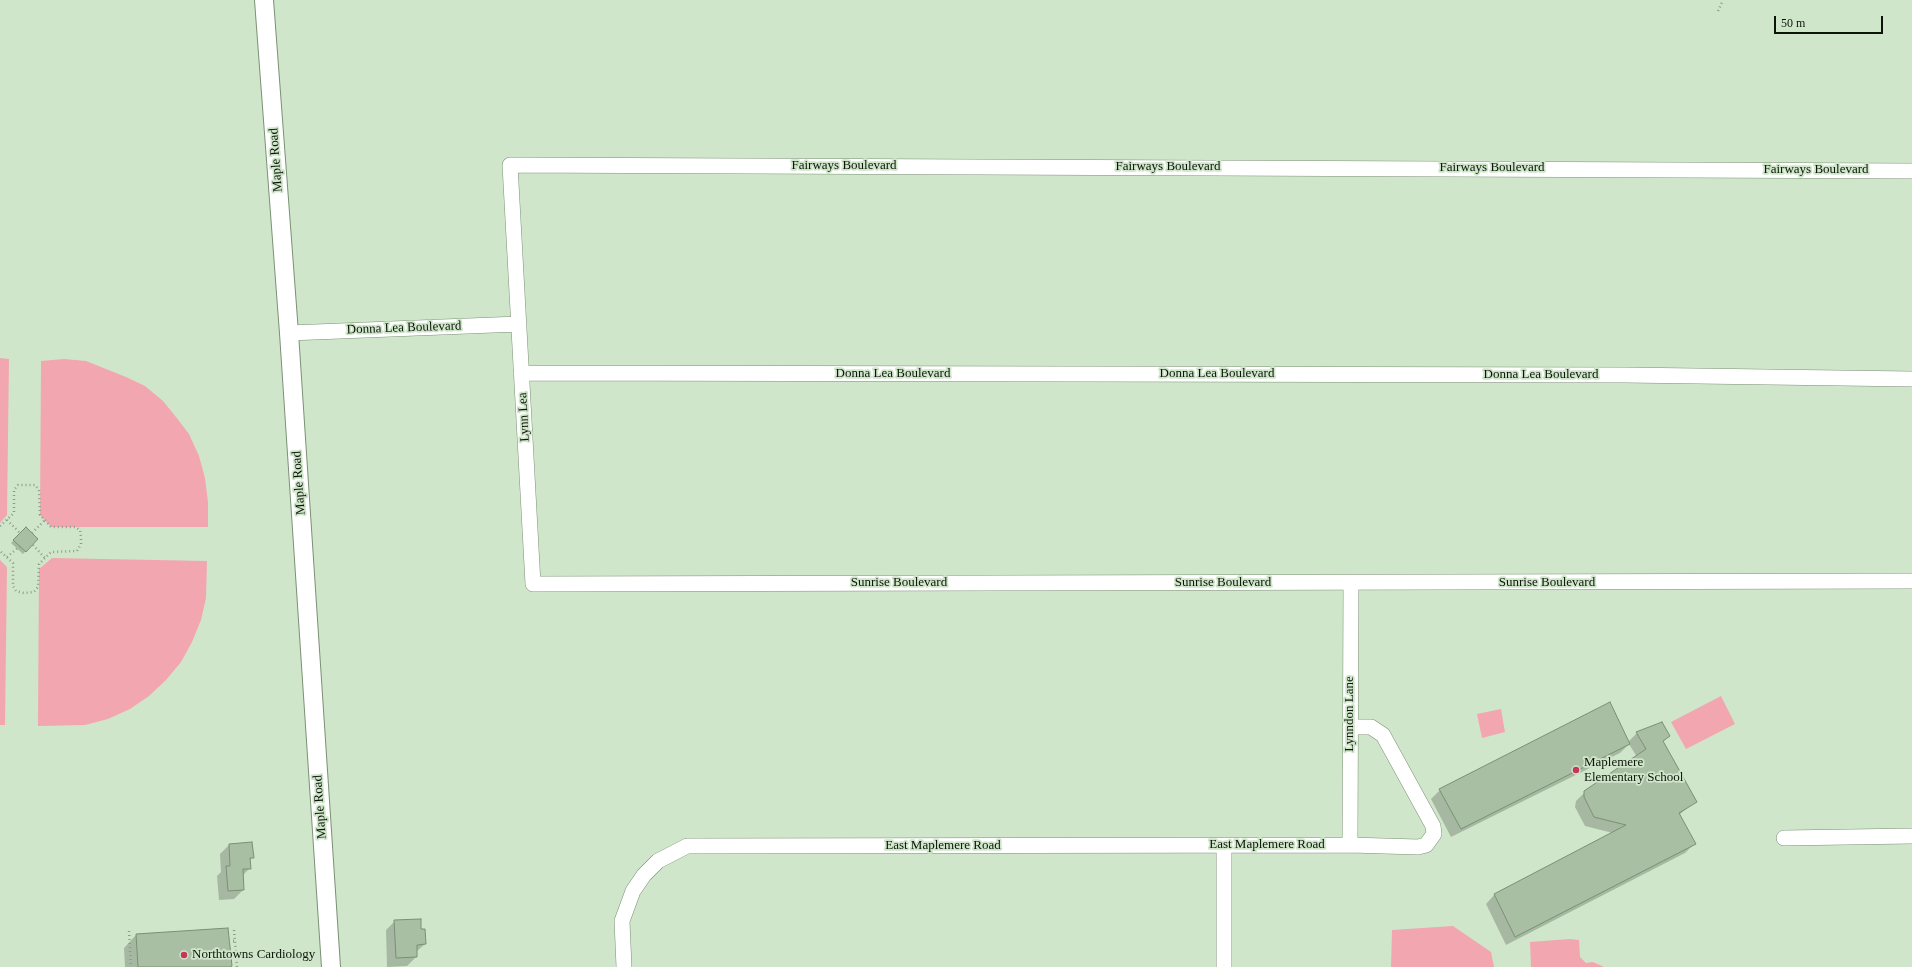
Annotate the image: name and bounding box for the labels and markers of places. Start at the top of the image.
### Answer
place label: Maplemere Elementary School [1584,755,1683,786]
marker: Maplemere Elementary School [1571,765,1581,775]
place label: Northtowns Cardiology [192,947,315,963]
marker: Northtowns Cardiology [179,950,189,960]

